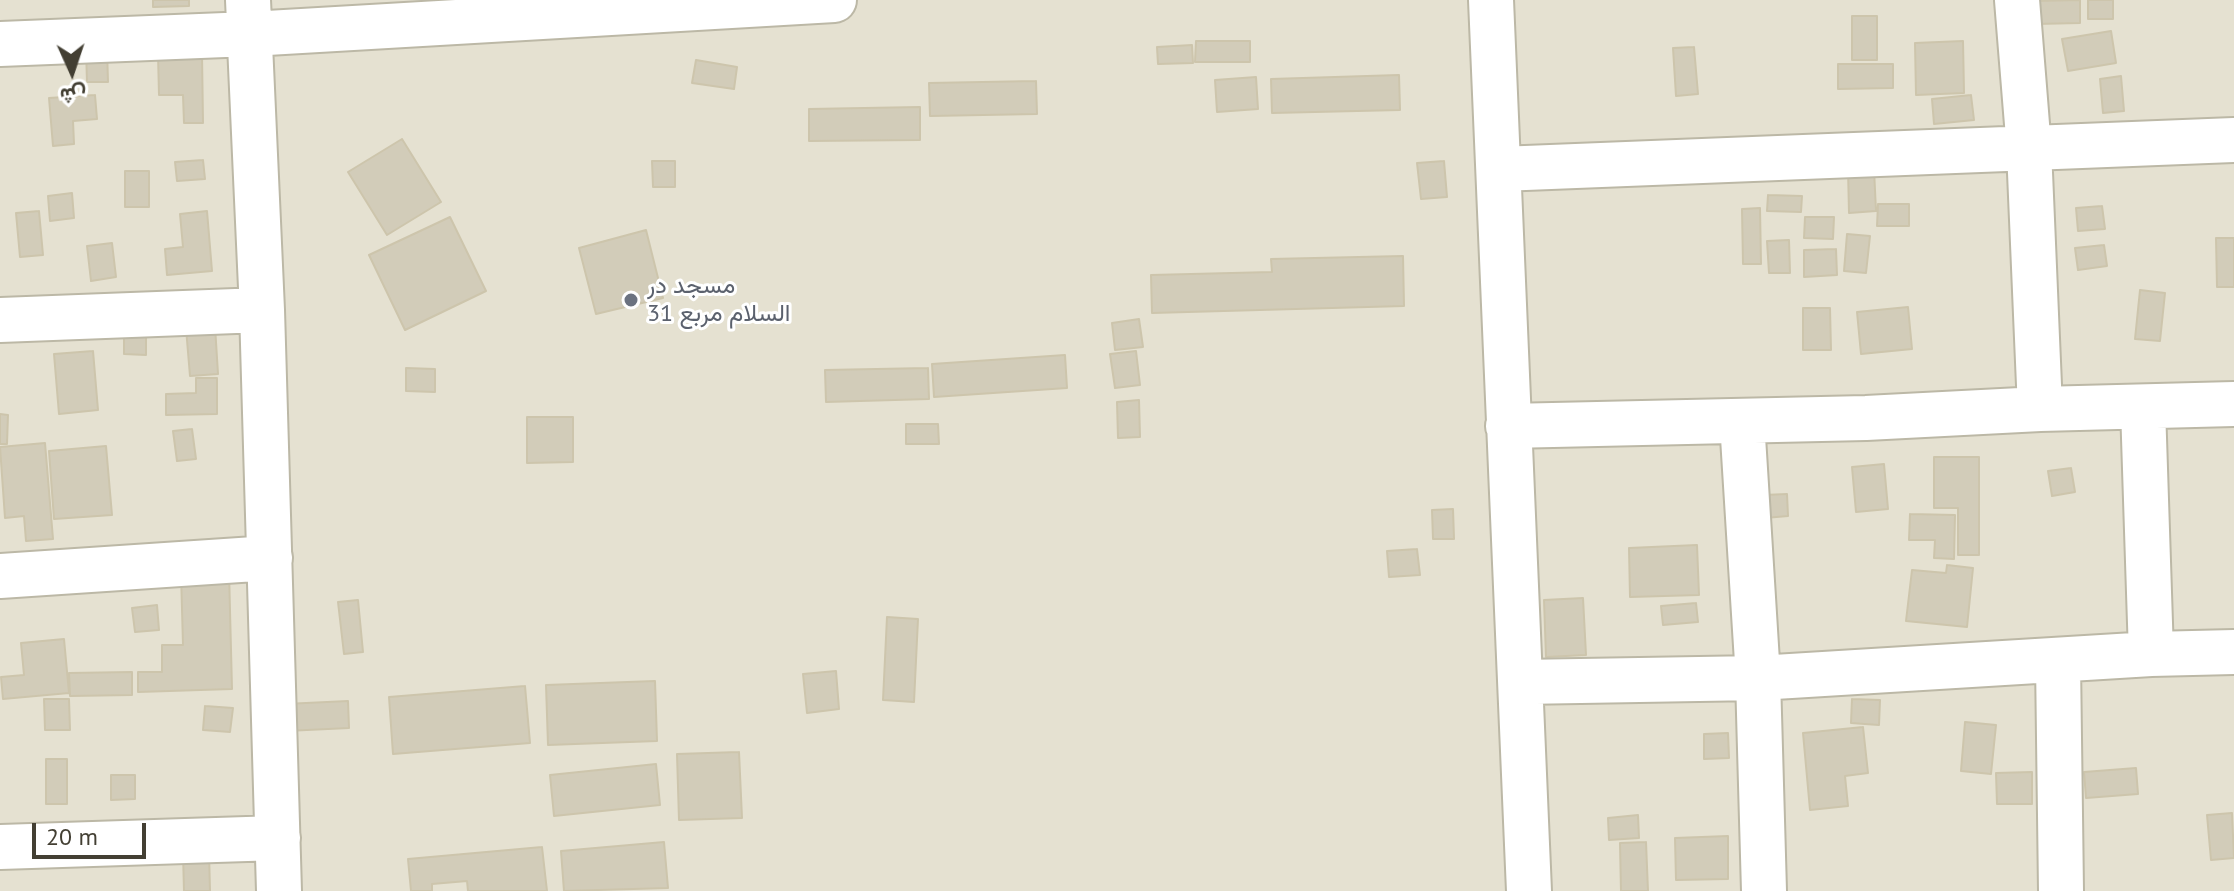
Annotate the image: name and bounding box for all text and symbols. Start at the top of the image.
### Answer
north arrow [32,32,112,112]
text: ش [59,81,87,111]
place label: مسجد در السلام مربع 31 [647,272,790,328]
marker: مسجد در السلام مربع 31 [622,291,640,309]
scale bar [36,807,150,857]
text: 20 m [46,821,98,852]

